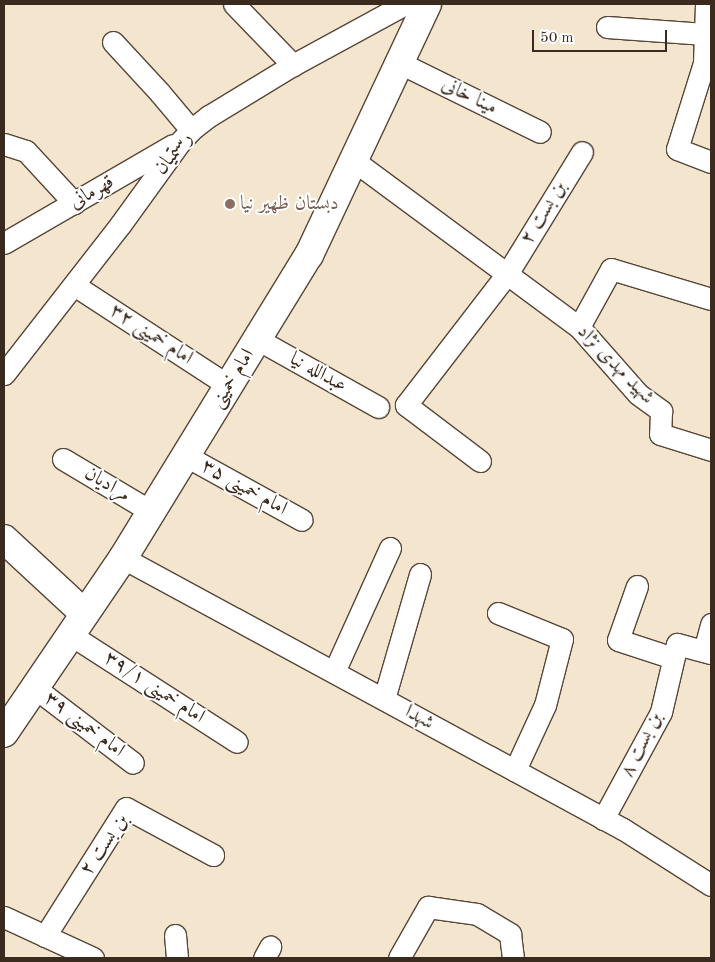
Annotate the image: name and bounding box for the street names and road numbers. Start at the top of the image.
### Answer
street label: مینا خانی [437,73,501,121]
street label: رستمیان [150,128,198,180]
street label: قهرمانی [65,171,119,215]
street label: بن بست ۲ [515,177,573,249]
street label: امام خمینی ۳۲ [105,299,197,371]
street label: شهید مهدی نژاد [571,320,659,410]
street label: امام خمینی [206,345,260,413]
street label: عبدالله نیا [285,348,351,398]
street label: امام خمینی ۳۵ [197,455,291,521]
street label: مرادیان [80,462,134,508]
street label: امام خمینی ۳۹/۱ [99,647,209,729]
street label: امام خمینی ۳۹ [39,687,129,763]
street label: شهدا [400,700,438,736]
street label: بن بست ۸ [615,708,669,782]
street label: بن بست ۲ [75,810,135,880]

